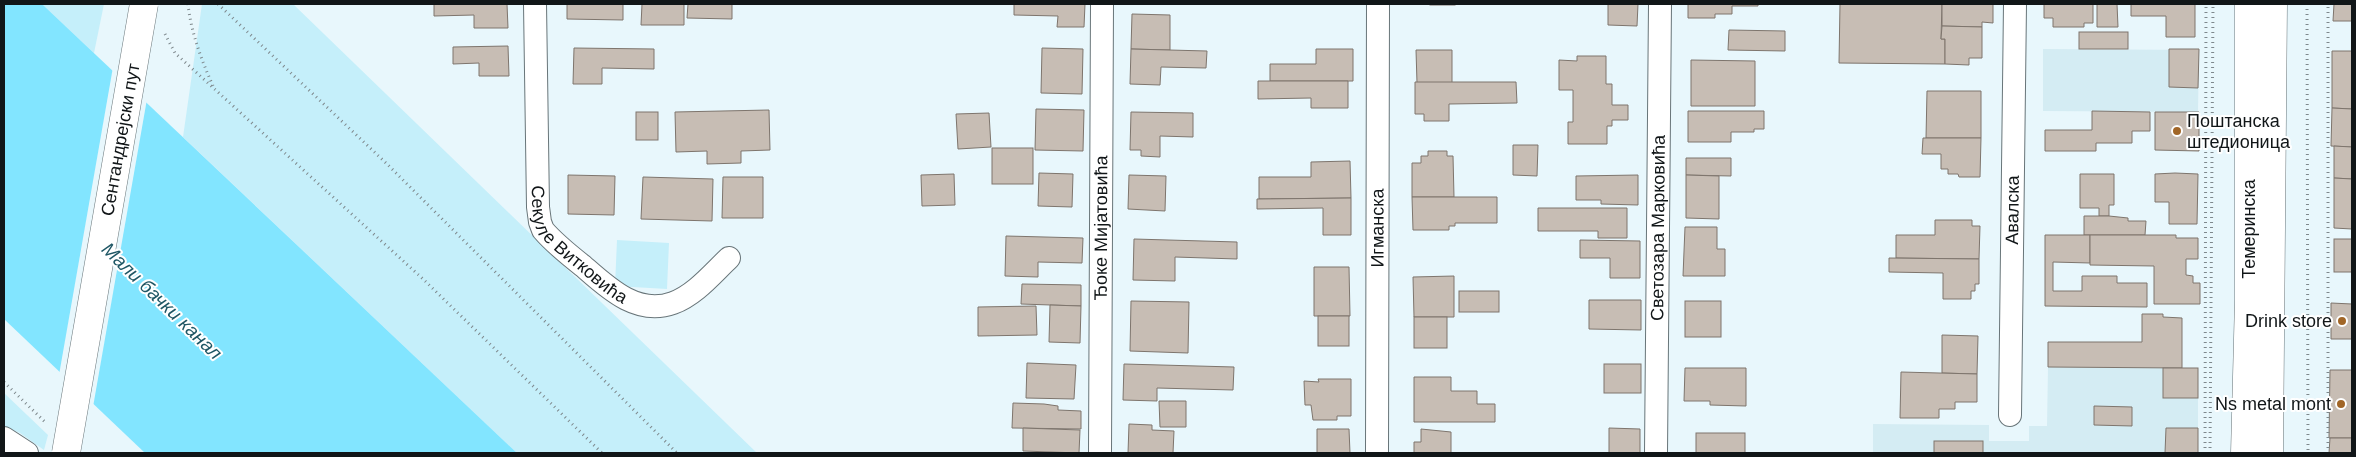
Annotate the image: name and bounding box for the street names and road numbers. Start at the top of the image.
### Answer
street label: Сентандрејски пут [97,62,144,218]
street label: Светозара Марковића [1647,134,1669,321]
street label: Ђоке Мијатовића [1091,154,1111,301]
street label: Авалска [2002,174,2023,245]
street label: Темеринска [2239,178,2259,279]
street label: Секуле Витковића [528,185,632,308]
street label: Игманска [1367,187,1388,268]

